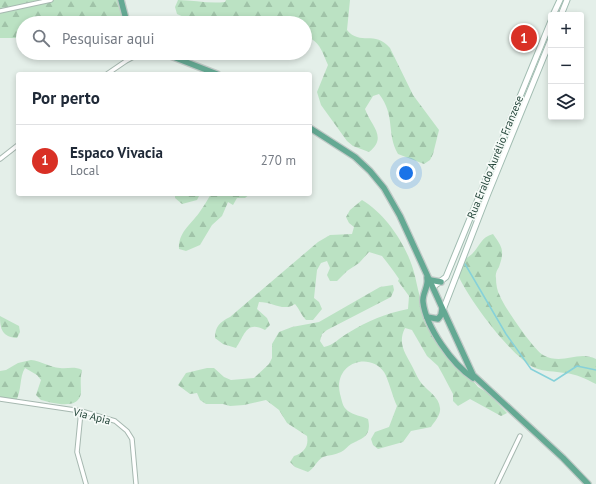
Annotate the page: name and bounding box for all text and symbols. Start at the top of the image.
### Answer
map controls [548,12,584,120]
button: + [548,12,584,48]
search box [16,16,312,60]
pin: 1 [511,23,537,53]
icon: search [30,27,52,49]
text: Pesquisar aqui [62,29,154,48]
button: − [548,48,584,84]
button: layers [548,84,584,120]
text: Por perto [32,87,100,109]
street label: Rua Eraldo Aurélio Franzese [464,93,526,221]
text: Espaco Vivacia [70,143,163,162]
text: 1 [41,152,49,169]
text: 270 m [261,152,296,169]
text: Local [70,162,99,179]
your location [396,163,416,183]
street label: Via Apia [71,404,112,427]

